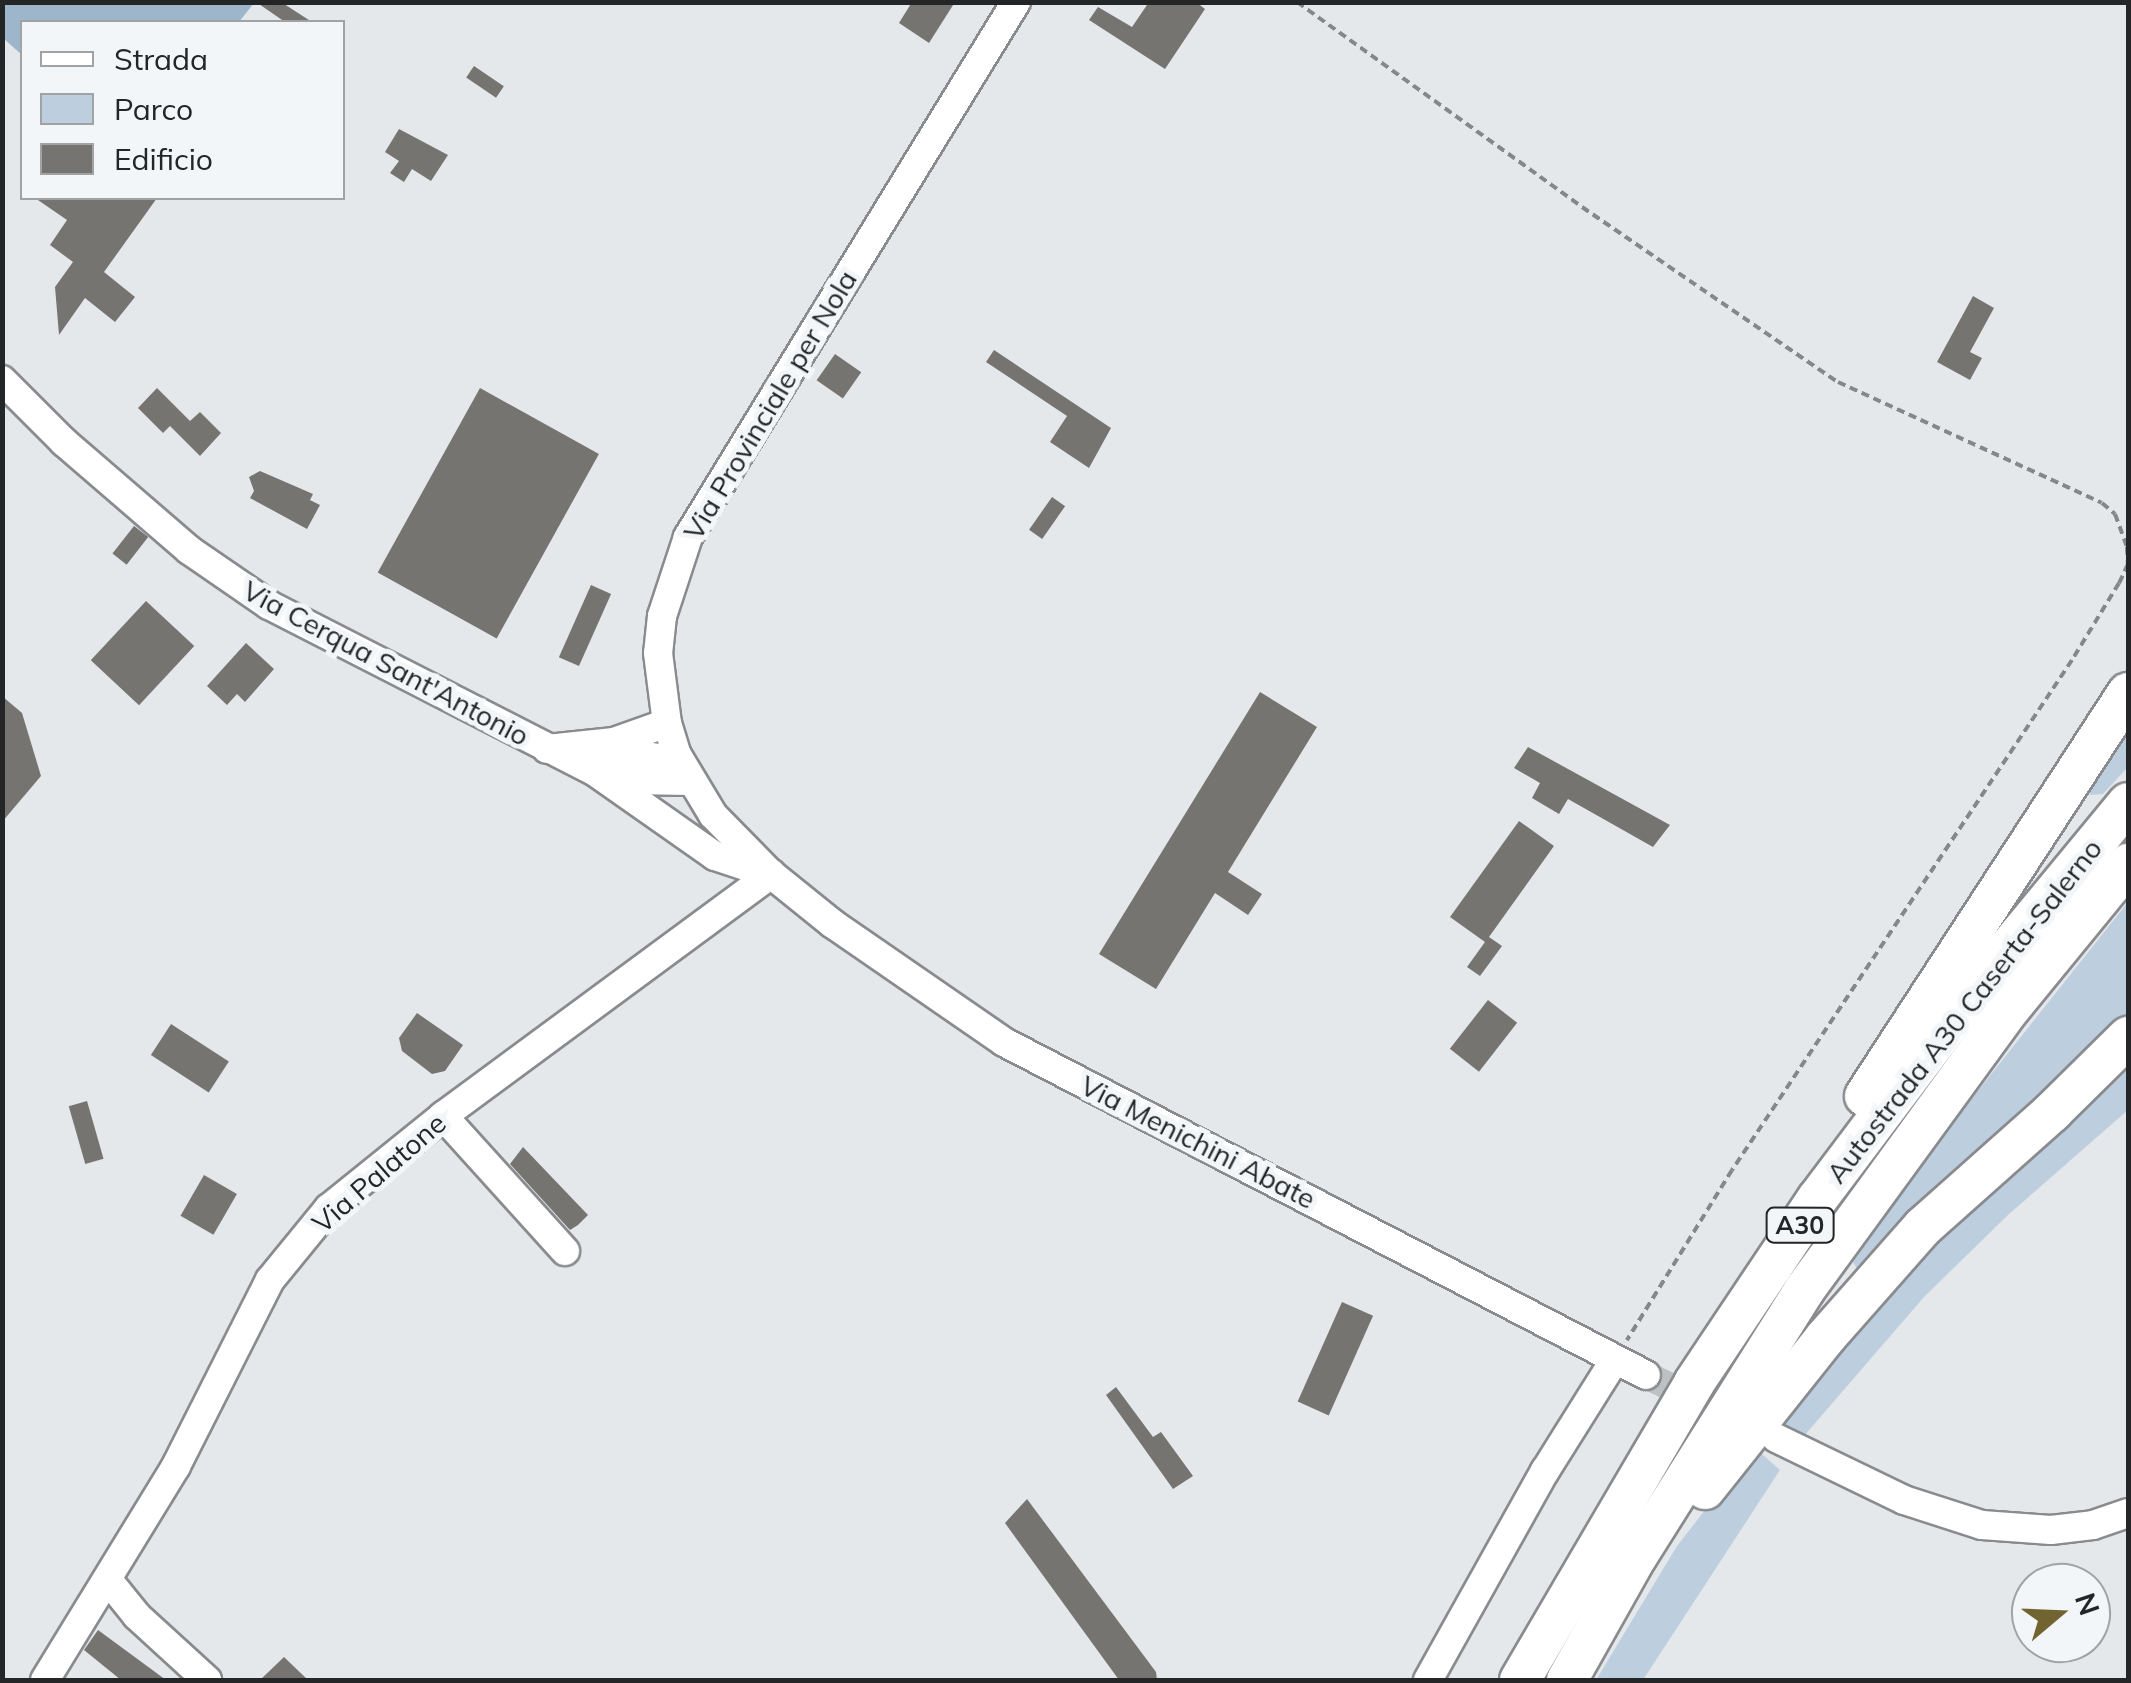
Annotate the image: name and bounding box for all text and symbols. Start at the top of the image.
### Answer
legend [20,20,345,200]
text: Strada [114,40,208,78]
text: Parco [114,90,193,128]
text: Edificio [114,140,213,178]
street label: Via Provinciale per Nola [676,264,864,546]
street label: Via Cerqua Sant'Antonio [237,573,535,753]
street label: Autostrada A30 Caserta-Salerno [1819,832,2109,1190]
street label: Via Menichini Abate [1075,1068,1321,1216]
street label: Via Palatone [306,1106,452,1240]
road number: A30 [1765,1205,1835,1245]
north arrow [2011,1563,2111,1663]
text: N [2068,1588,2108,1619]

